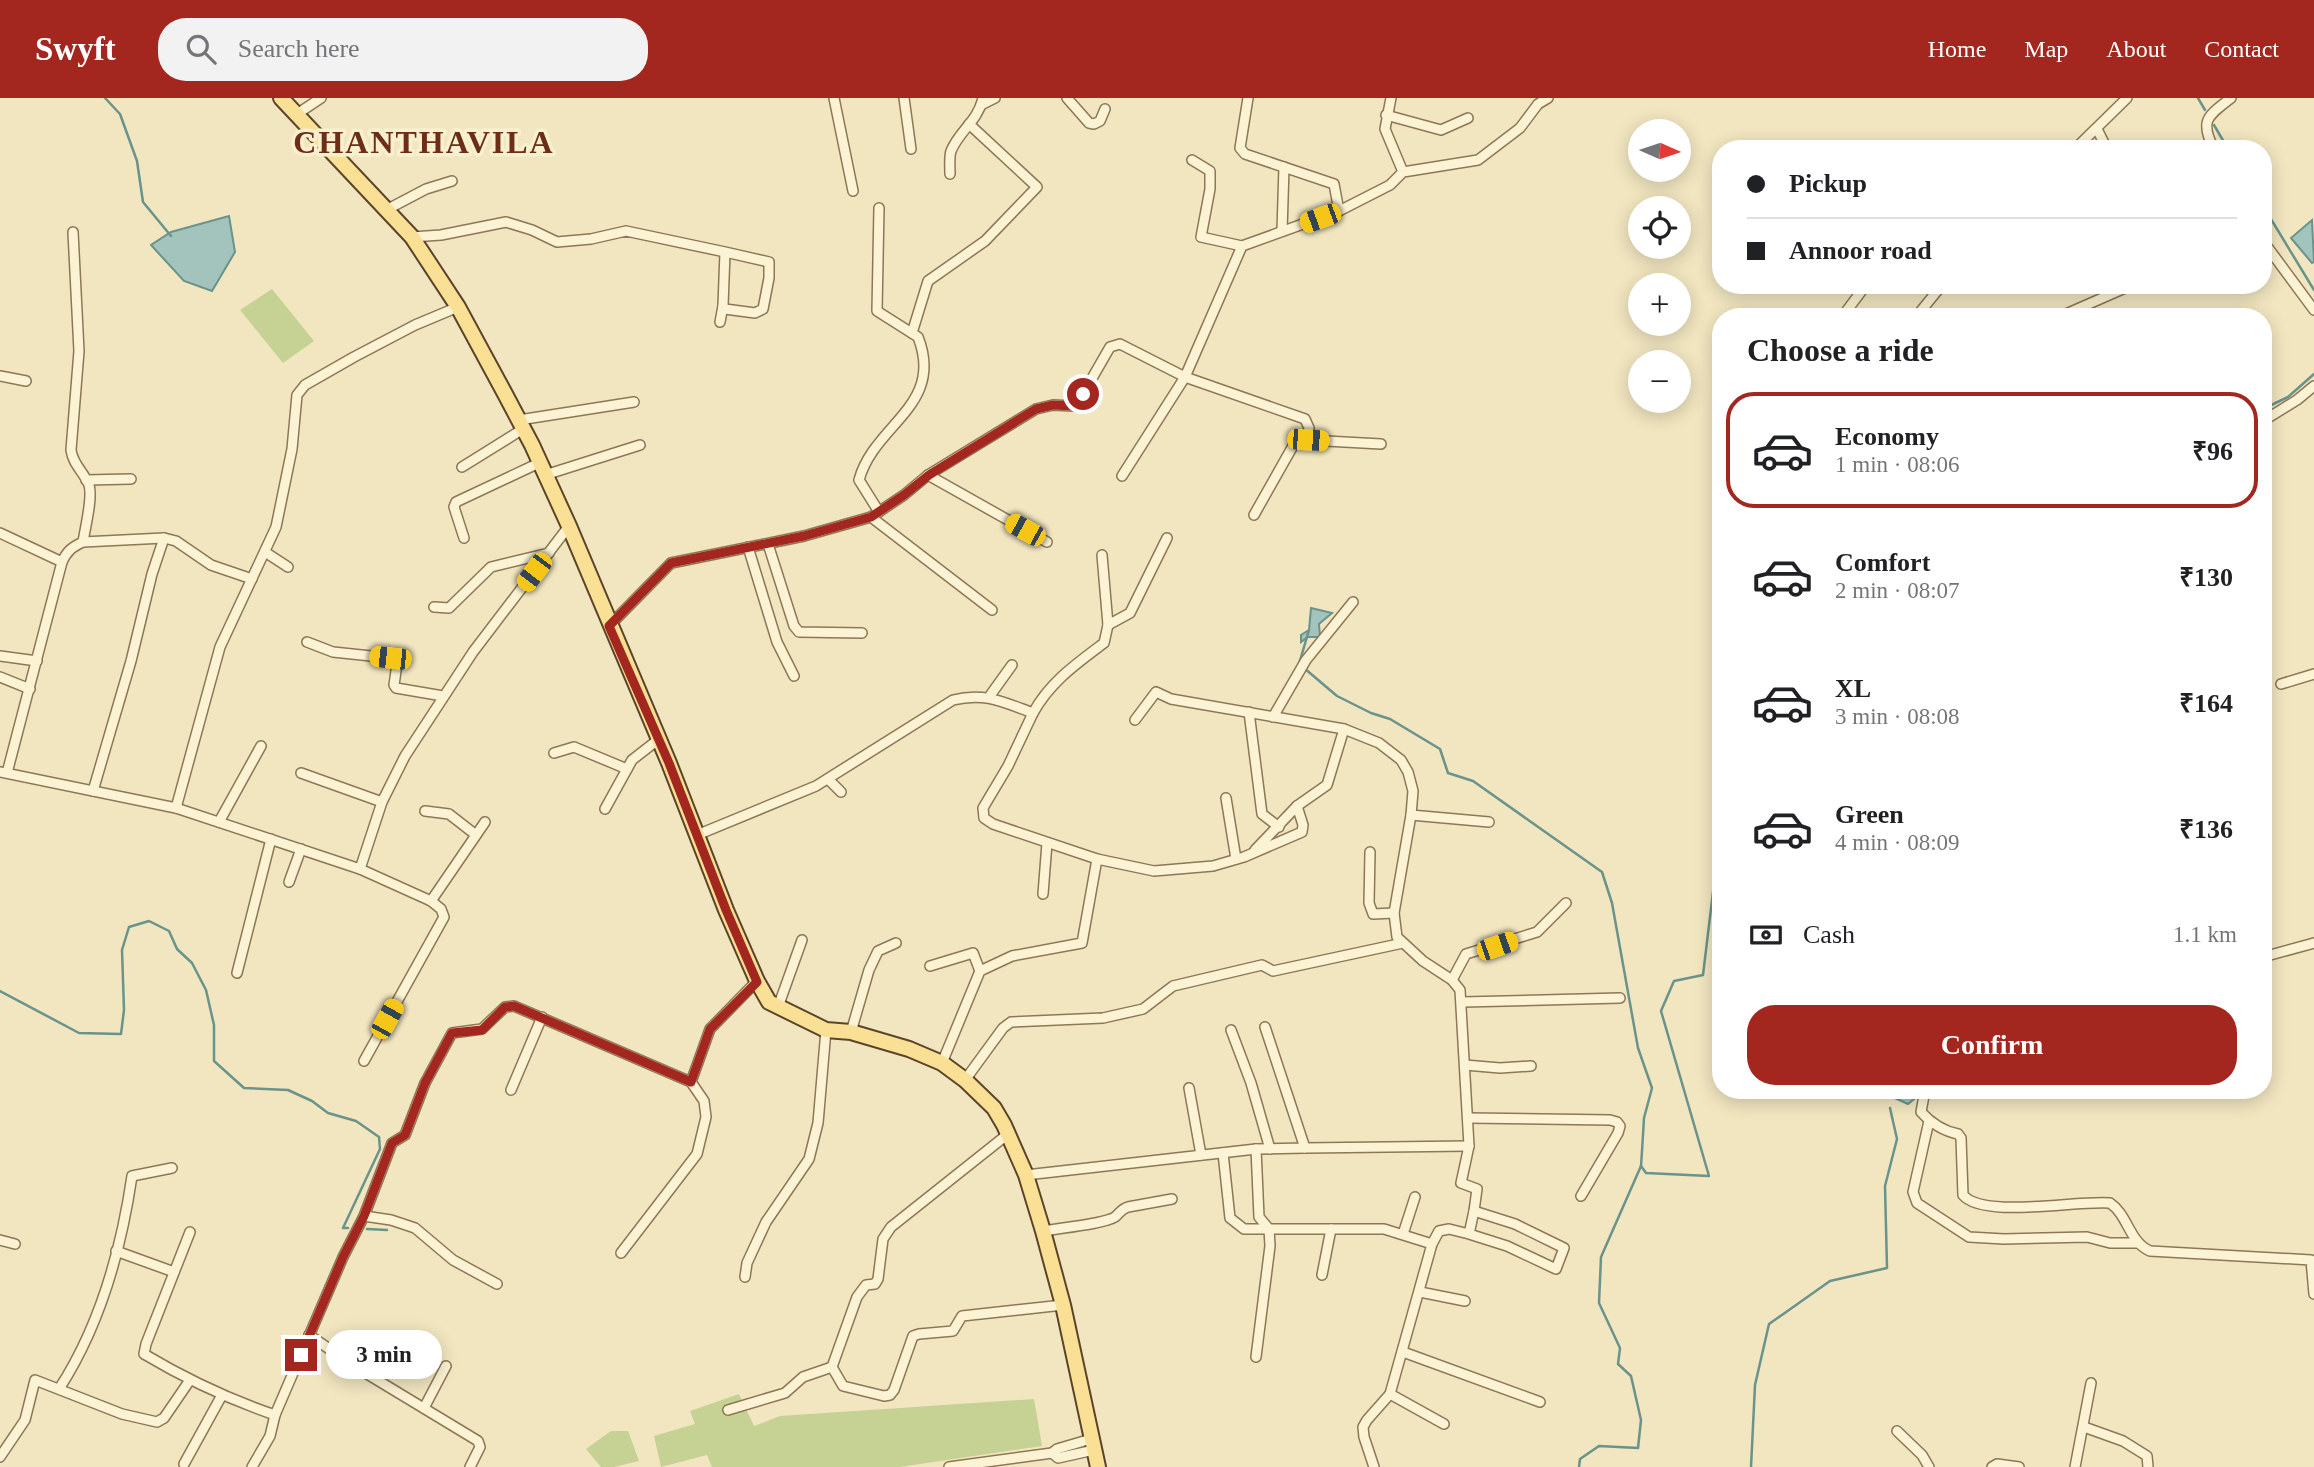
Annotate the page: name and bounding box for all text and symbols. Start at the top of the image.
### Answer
search box [158,18,648,81]
icon: search [182,30,220,68]
text: Swyft [35,31,116,67]
text: Search here [238,34,360,63]
text: Home [1928,36,1986,62]
text: Map [2024,36,2068,62]
text: About [2106,36,2166,62]
text: Contact [2204,36,2279,62]
north arrow [1628,119,1690,182]
map controls [1628,119,1691,413]
district label: CHANTHAVILA [293,124,555,160]
text: Pickup [1789,169,1867,198]
button: locate [1628,196,1691,259]
car [1297,201,1344,235]
text: Annoor road [1789,236,1932,265]
button: + [1628,273,1691,336]
text: Choose a ride [1747,332,1934,368]
button: − [1628,350,1691,413]
route start [1067,378,1099,410]
icon: car [1751,419,1814,482]
text: Economy [1835,422,1939,451]
car [1287,428,1330,452]
text: ₹96 [2192,437,2233,466]
text: 1 min · 08:06 [1835,452,1960,477]
car [1002,511,1049,549]
icon: car [1751,545,1814,608]
text: Comfort [1835,548,1930,577]
car [513,549,556,595]
text: ₹130 [2179,563,2233,592]
text: 2 min · 08:07 [1835,578,1960,603]
car [369,645,412,671]
icon: car [1751,671,1814,734]
text: XL [1835,674,1871,703]
text: ₹164 [2179,689,2233,718]
text: 3 min · 08:08 [1835,704,1960,729]
icon: car [1751,797,1814,860]
text: Green [1835,800,1904,829]
text: ₹136 [2179,815,2233,844]
text: 4 min · 08:09 [1835,830,1960,855]
icon: cash [1747,916,1785,954]
text: Cash [1803,920,1855,949]
text: 1.1 km [2173,922,2237,947]
car [1474,929,1521,963]
car [368,996,407,1042]
button: Confirm [1747,1005,2237,1085]
callout: 3 min [326,1330,441,1380]
route end [285,1339,317,1371]
text: 3 min [356,1342,412,1367]

